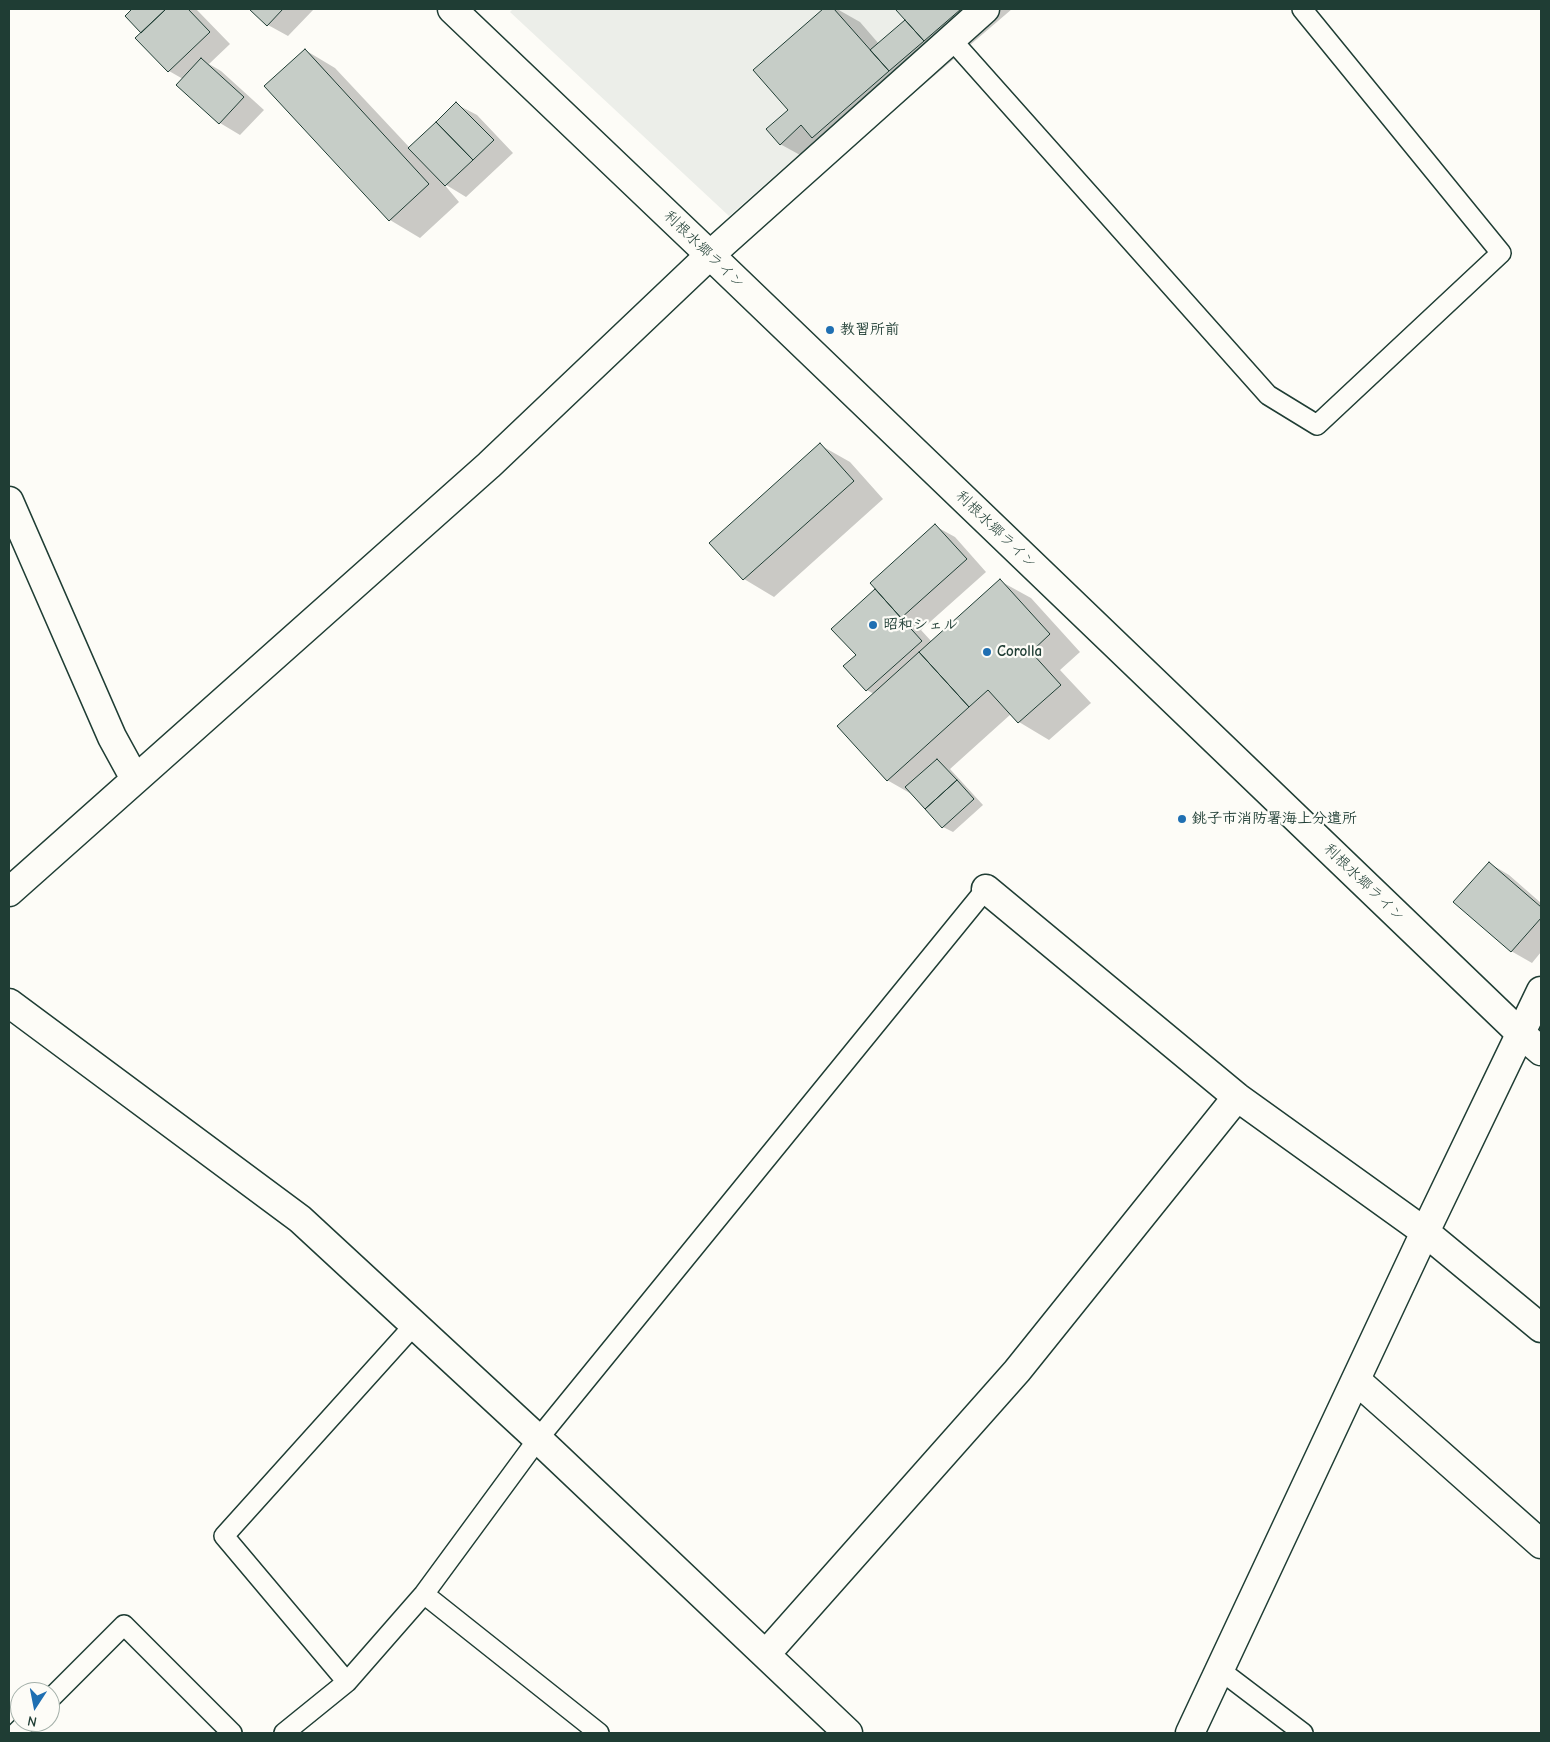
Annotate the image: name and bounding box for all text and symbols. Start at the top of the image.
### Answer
street label: 利根水郷ライン [660,207,748,293]
place label: 教習所前 [840,321,900,339]
marker: 教習所前 [824,324,836,336]
street label: 利根水郷ライン [952,487,1040,573]
place label: 昭和シェル [883,616,958,634]
marker: 昭和シェル [867,619,879,631]
place label: Corolla [997,643,1042,661]
marker: Corolla [981,646,993,658]
place label: 銚子市消防署海上分遣所 [1192,810,1357,828]
marker: 銚子市消防署海上分遣所 [1176,813,1188,825]
street label: 利根水郷ライン [1320,840,1408,926]
north arrow [10,1682,60,1732]
text: N [26,1712,38,1730]

